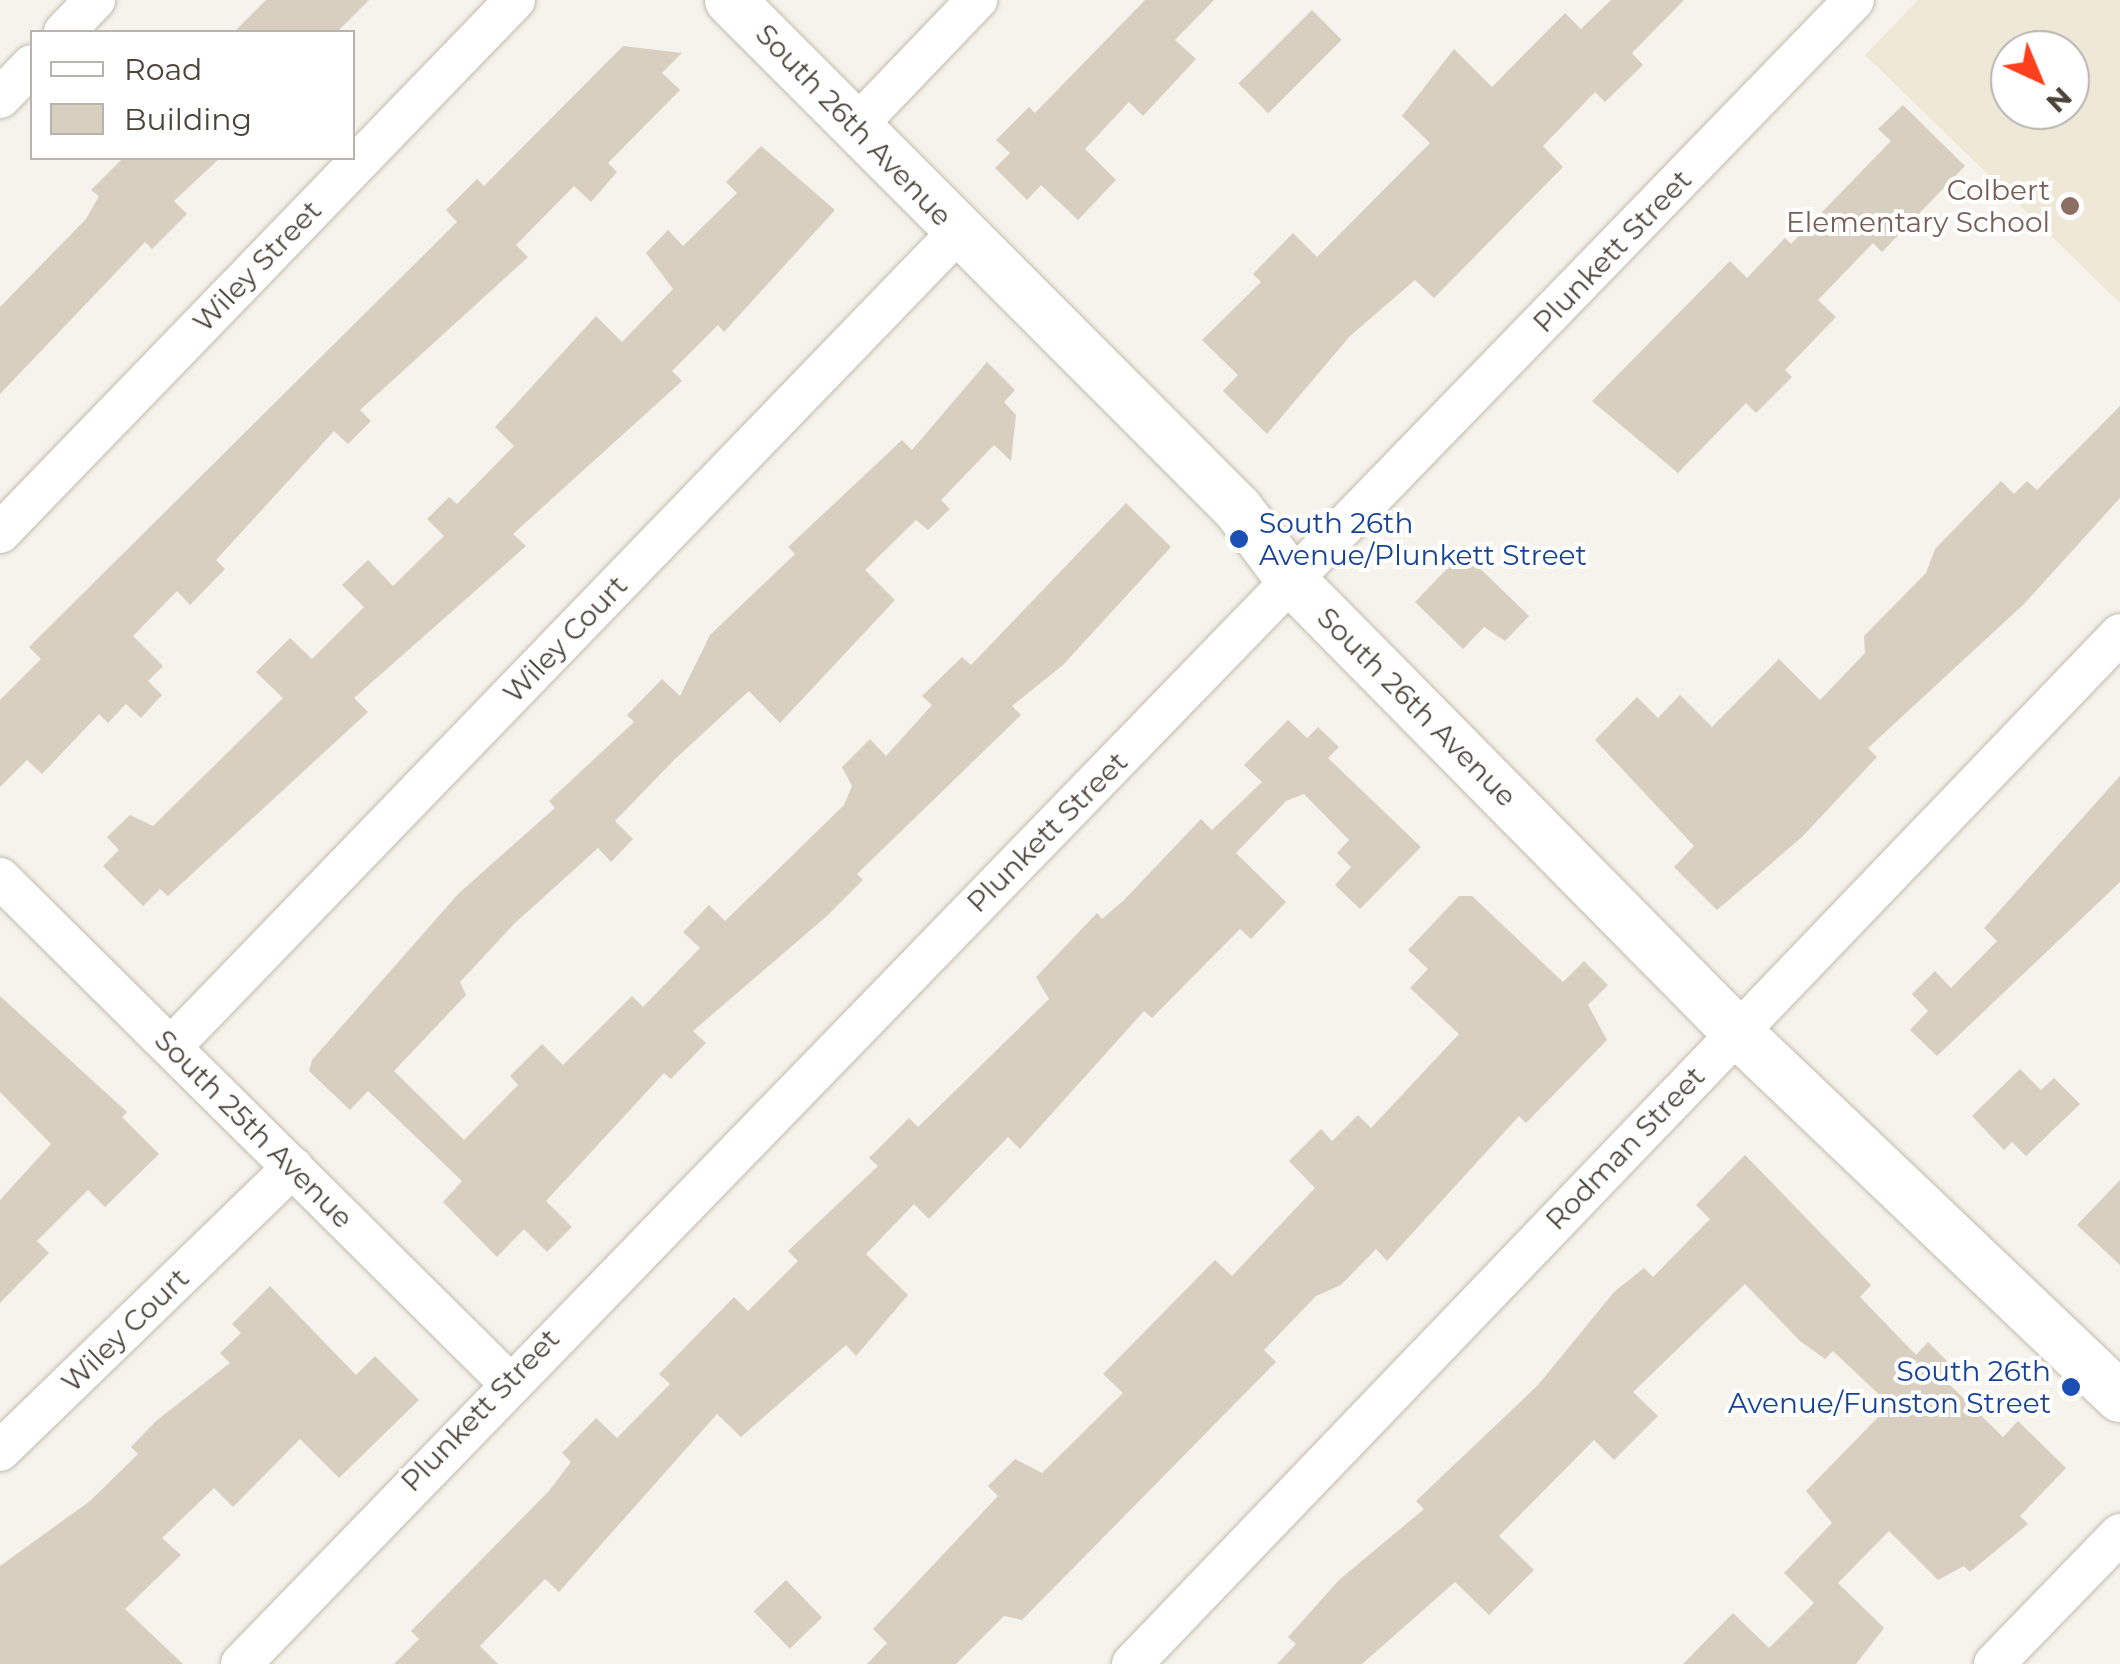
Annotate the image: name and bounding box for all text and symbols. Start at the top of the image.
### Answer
street label: South 26th Avenue [749,17,959,233]
legend [30,30,355,160]
north arrow [1990,30,2090,130]
text: Road [124,51,202,88]
text: N [2040,80,2079,120]
text: Building [124,101,252,138]
street label: Plunkett Street [1526,163,1698,339]
place label: Colbert Elementary School [1786,173,2050,239]
street label: Wiley Street [186,193,328,339]
marker: Colbert Elementary School [2059,195,2081,217]
place label: South 26th Avenue/Plunkett Street [1259,506,1587,572]
marker: South 26th Avenue/Plunkett Street [1228,528,1250,550]
street label: Wiley Court [496,569,634,709]
street label: South 26th Avenue [1311,601,1523,813]
street label: Plunkett Street [960,745,1134,919]
street label: South 25th Avenue [148,1023,360,1235]
street label: Rodman Street [1539,1059,1711,1237]
street label: Wiley Court [55,1261,195,1399]
street label: Plunkett Street [394,1322,566,1498]
place label: South 26th Avenue/Funston Street [1728,1354,2051,1420]
marker: South 26th Avenue/Funston Street [2060,1376,2082,1398]

